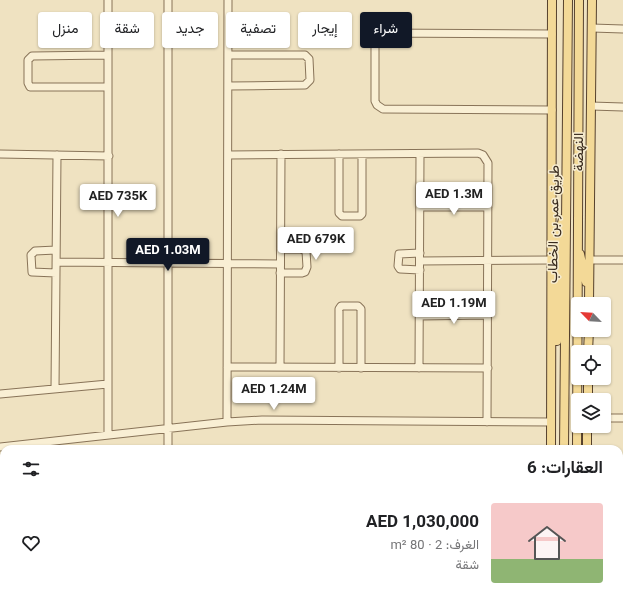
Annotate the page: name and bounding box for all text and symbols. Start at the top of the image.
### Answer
chip: منزل [38,12,92,48]
chip: شقة [100,12,154,48]
chip: جديد [162,12,218,48]
chip: تصفية [226,12,290,48]
chip: إيجار [298,12,352,48]
chip: شراء [360,12,412,48]
street label: النهضة [569,133,591,171]
street label: طريق عمر بن الخطاب [543,165,567,283]
pin: AED 1.3M [413,182,495,216]
pin: AED 735K [77,184,159,218]
text: AED 1.3M [425,185,483,205]
text: AED 735K [89,187,147,207]
pin: AED 679K [275,227,357,261]
text: AED 679K [287,230,345,250]
pin: AED 1.03M [122,238,214,272]
text: AED 1.03M [135,241,201,261]
pin: AED 1.19M [408,291,500,325]
text: AED 1.19M [421,294,487,314]
north arrow [571,297,611,337]
map controls [571,297,611,433]
button: locate [571,345,611,385]
pin: AED 1.24M [228,377,320,411]
text: AED 1.24M [241,380,307,400]
button: layers [571,393,611,433]
text: العقارات: 6 [527,456,603,482]
icon: filters [20,458,42,480]
text: AED 1,030,000 [366,510,479,536]
icon: home [523,519,571,567]
icon: heart [20,532,42,554]
text: الغرف: 2 · 80 m² [390,536,479,556]
text: شقة [456,556,479,576]

